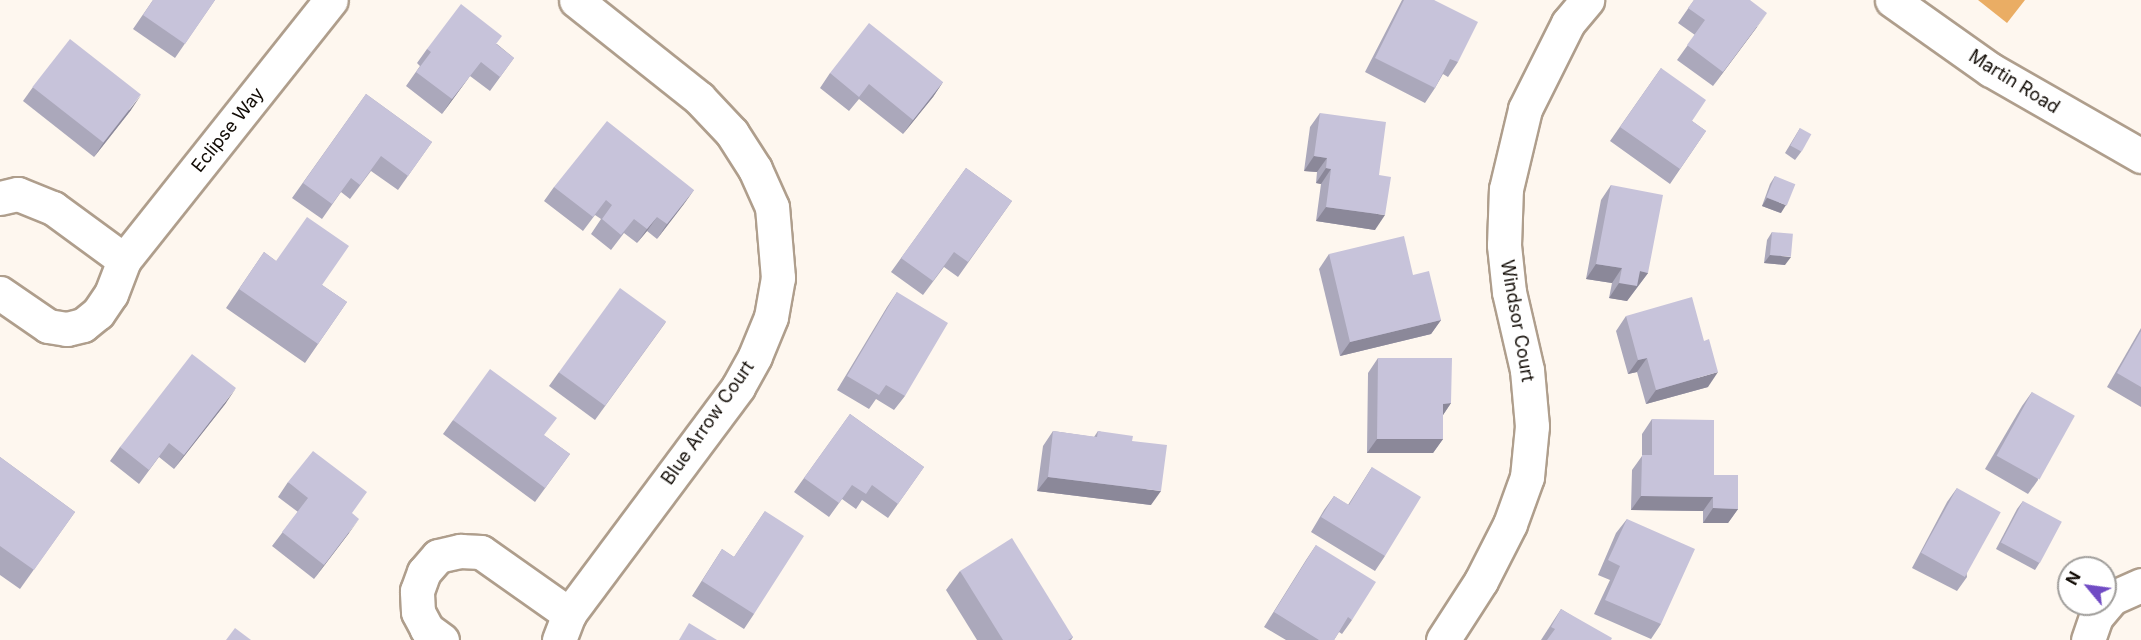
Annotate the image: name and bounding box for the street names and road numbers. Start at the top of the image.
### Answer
street label: Martin Road [1965,46,2063,118]
street label: Eclipse Way [187,83,269,177]
street label: Windsor Court [1496,258,1538,384]
street label: Blue Arrow Court [657,357,759,489]

